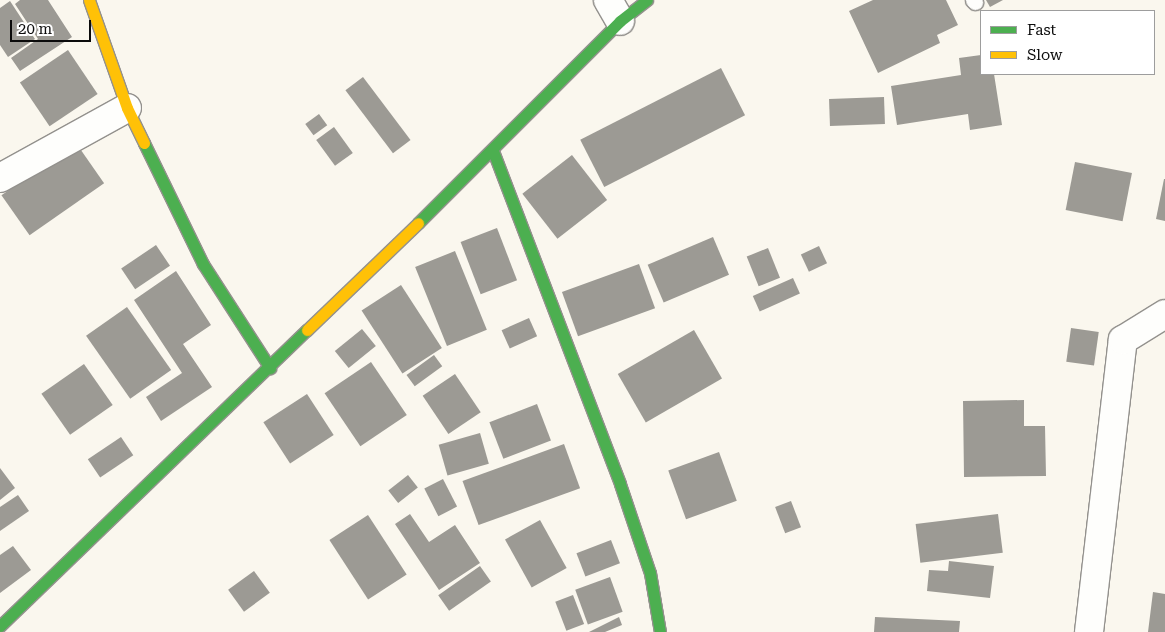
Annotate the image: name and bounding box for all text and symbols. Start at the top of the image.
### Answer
scale bar [12,10,94,42]
legend [980,10,1155,75]
text: 20 m [18,20,52,38]
text: Fast [1027,21,1056,39]
text: Slow [1027,46,1062,64]

